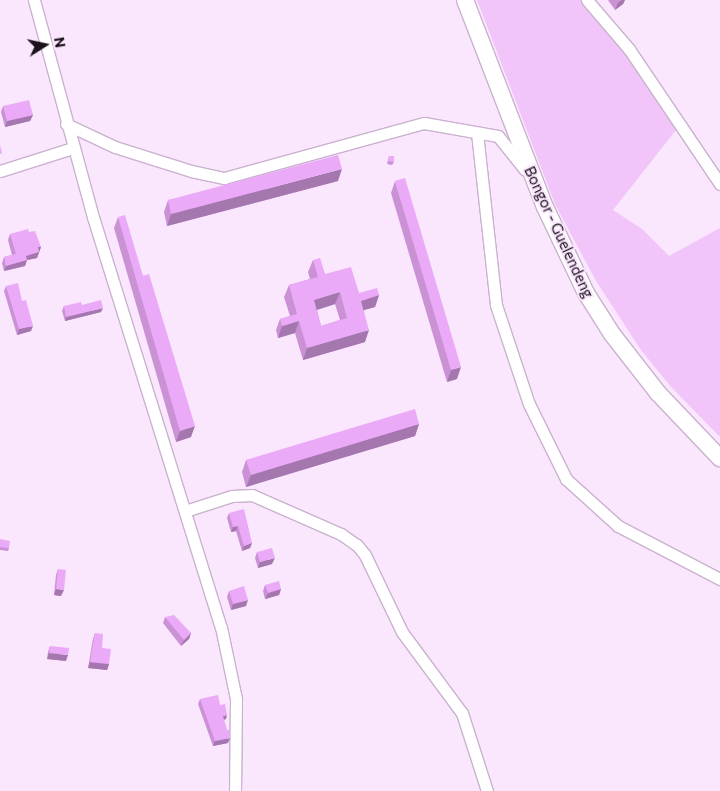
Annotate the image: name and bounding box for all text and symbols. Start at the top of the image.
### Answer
north arrow [20,20,70,70]
text: N [51,36,70,49]
street label: Bongor - Guelendeng [521,163,597,301]

